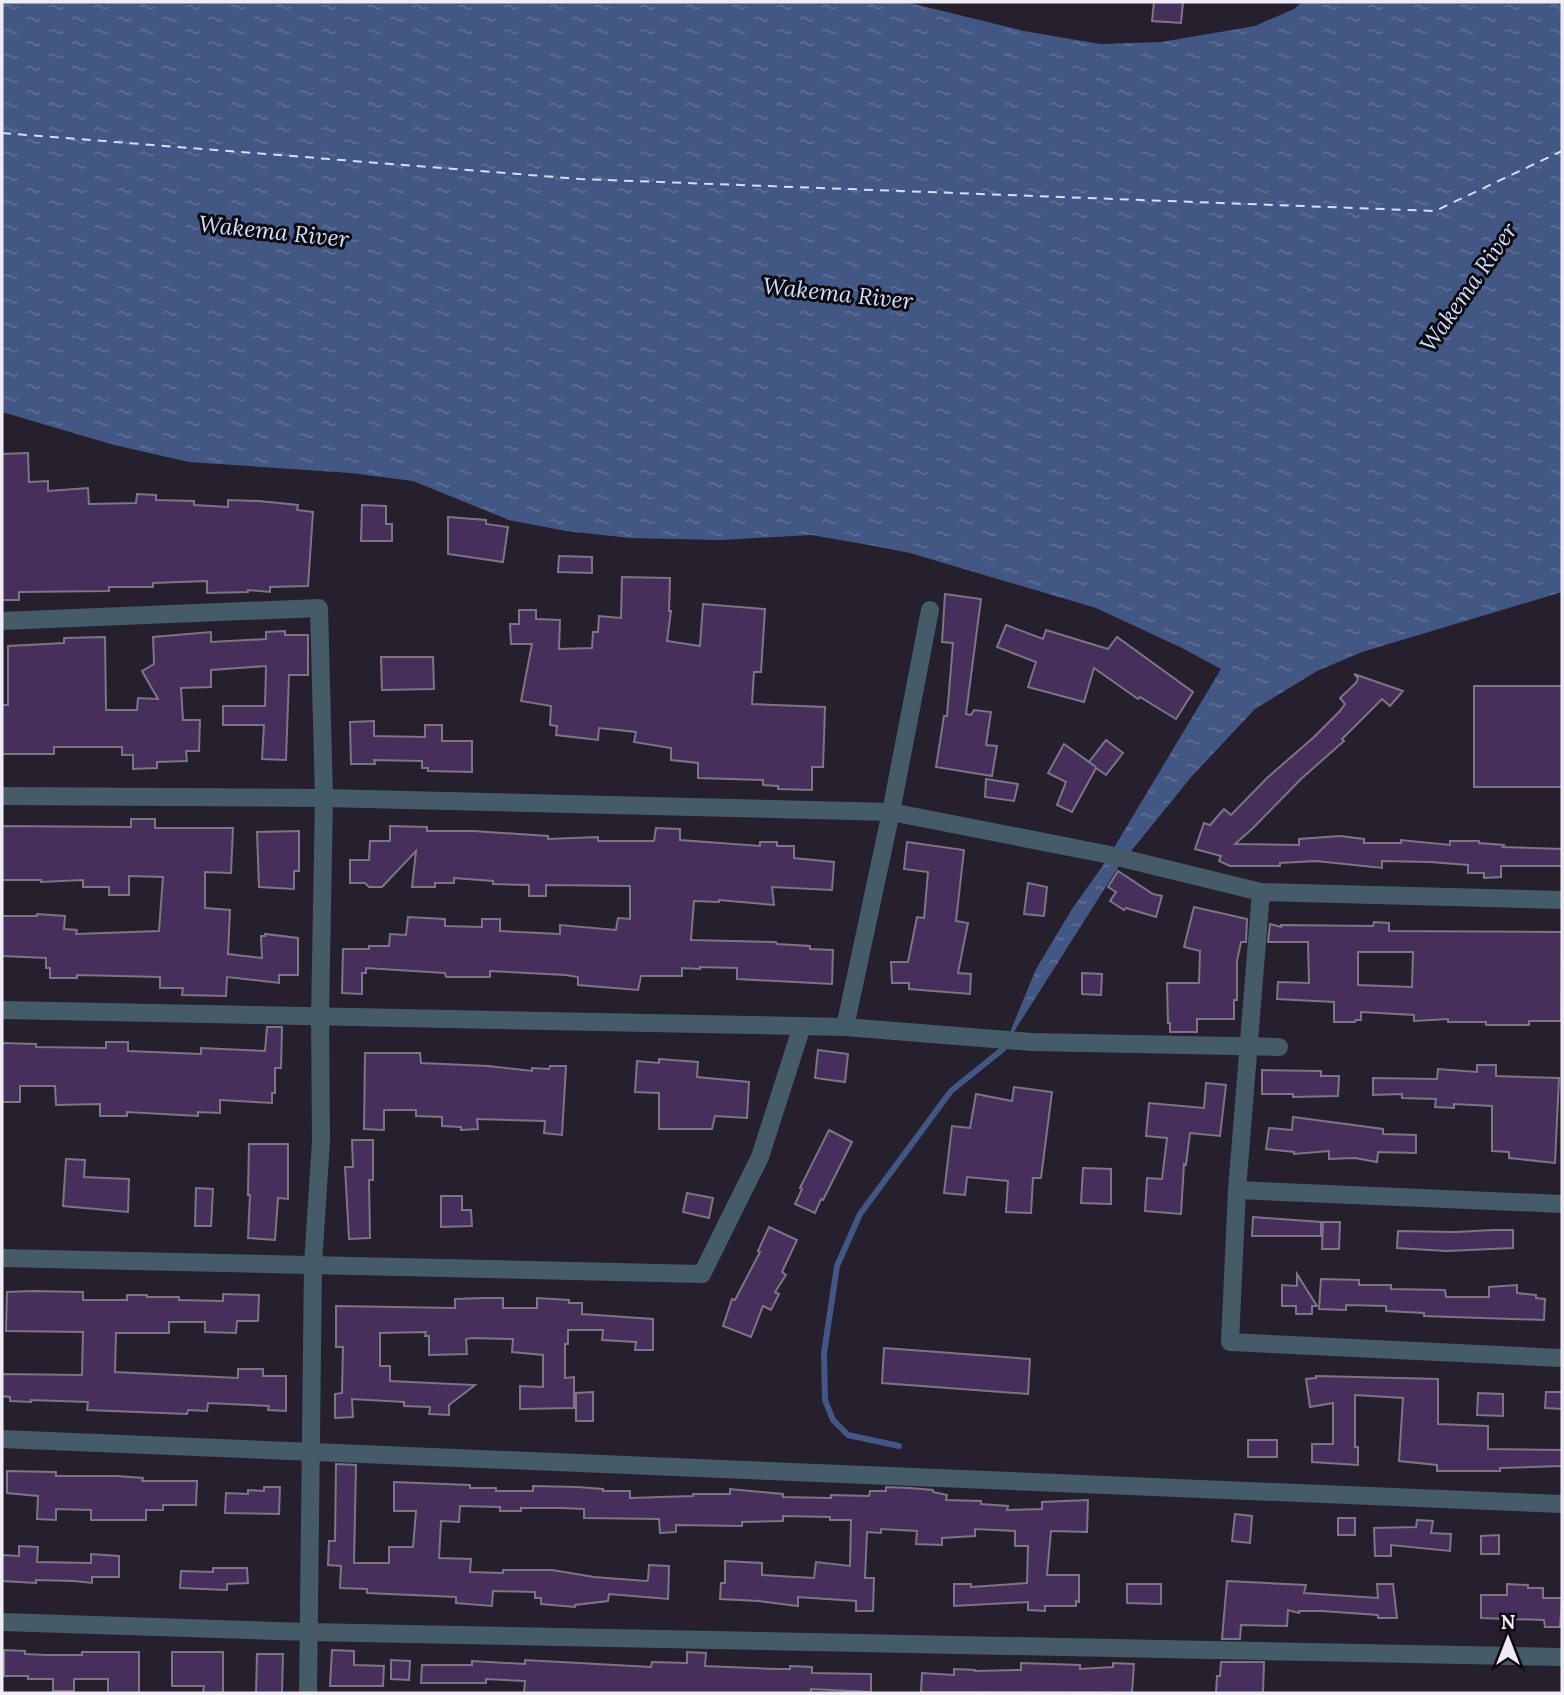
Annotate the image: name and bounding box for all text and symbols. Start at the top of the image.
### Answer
water label: Wakema River [197,209,351,253]
water label: Wakema River [1413,216,1523,357]
water label: Wakema River [761,271,915,315]
north arrow [1473,1604,1543,1674]
text: N [1501,1610,1516,1634]

